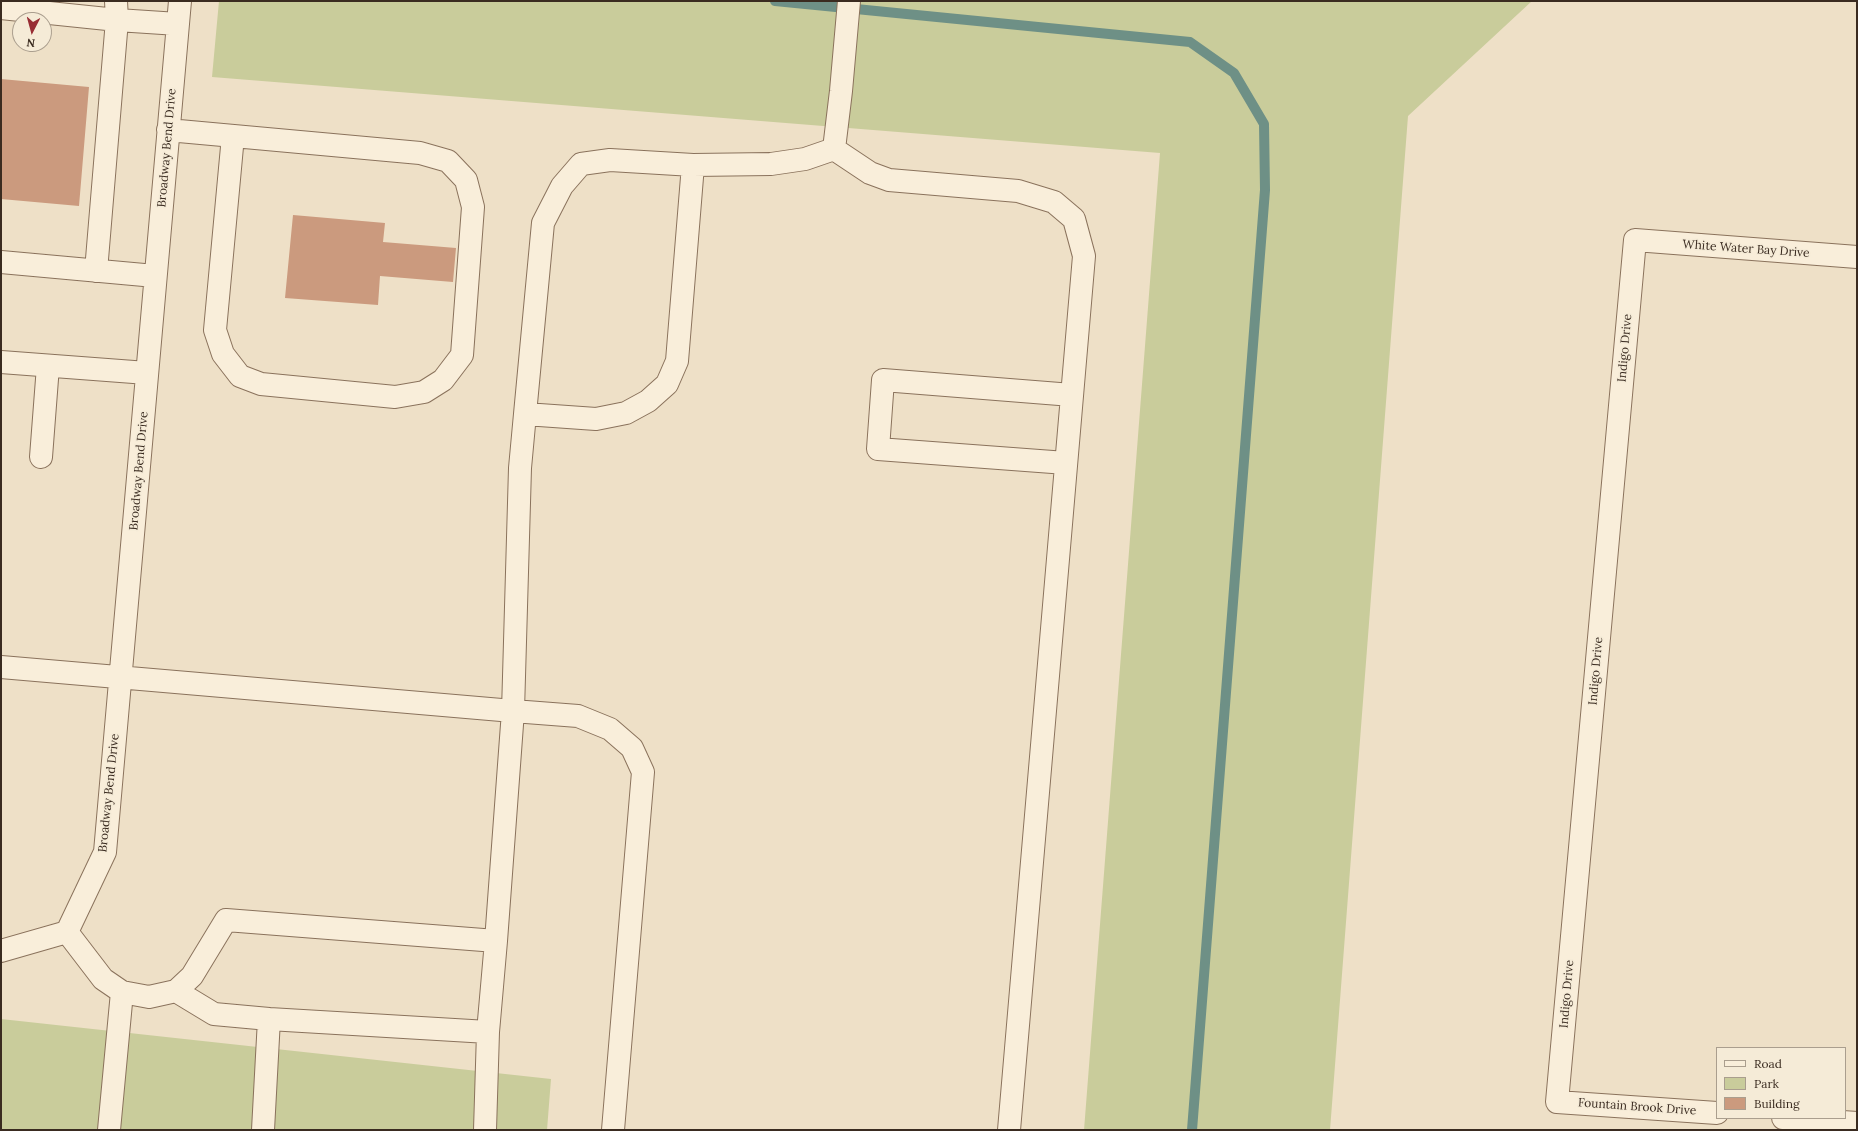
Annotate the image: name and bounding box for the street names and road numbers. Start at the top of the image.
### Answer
street label: Broadway Bend Drive [155,88,179,208]
street label: White Water Bay Drive [1682,237,1810,261]
street label: Indigo Drive [1615,313,1635,383]
street label: Broadway Bend Drive [127,411,151,531]
street label: Indigo Drive [1586,636,1606,706]
street label: Broadway Bend Drive [96,733,122,853]
street label: Indigo Drive [1557,959,1577,1029]
street label: Fountain Brook Drive [1577,1096,1697,1118]

